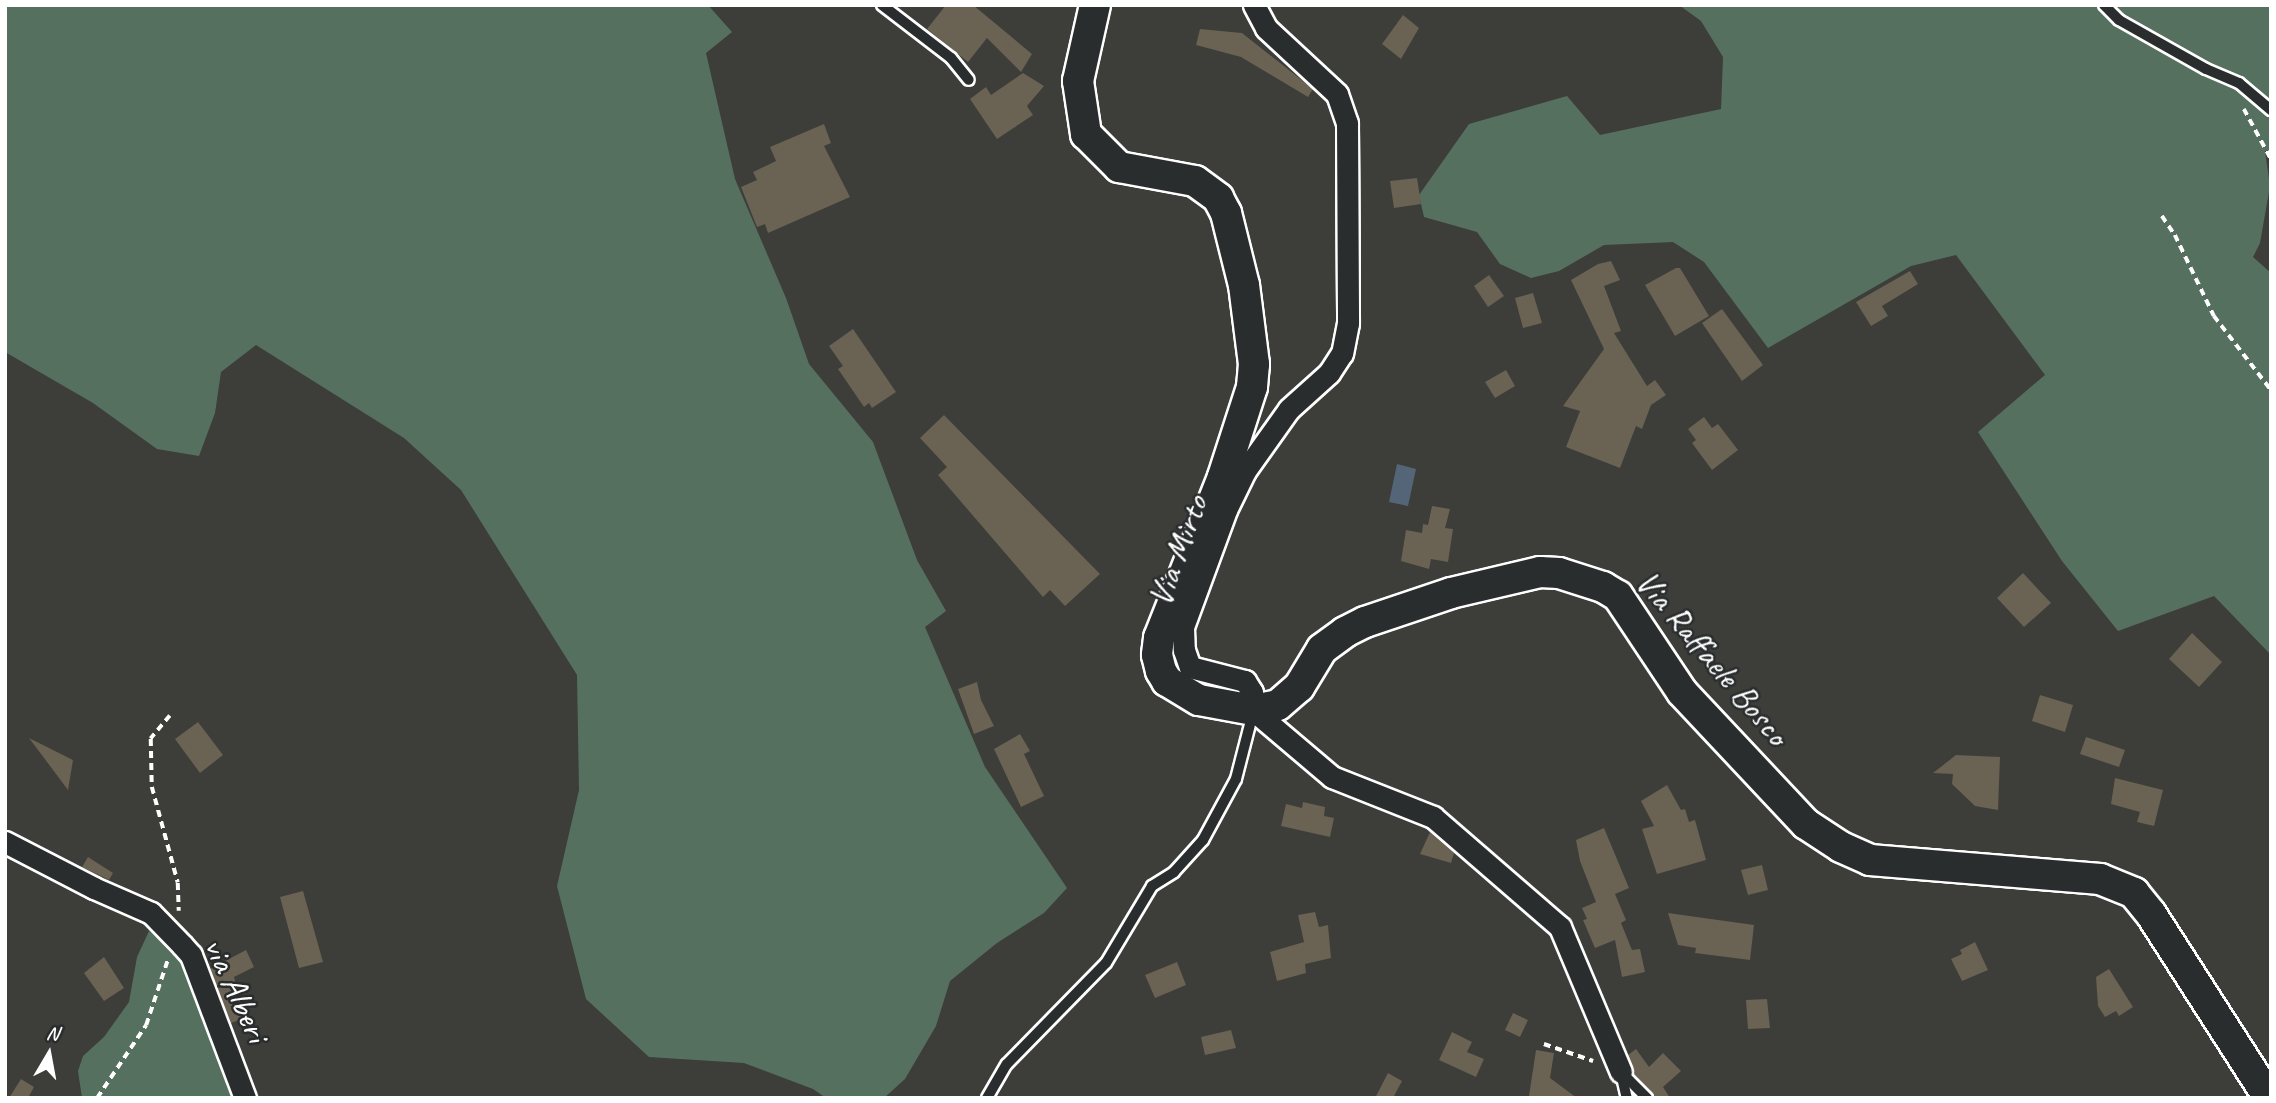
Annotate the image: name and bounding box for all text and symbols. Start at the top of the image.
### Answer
street label: Via Mirto [1139,490,1217,612]
street label: Via Raffaele Bosco [1627,562,1797,754]
street label: via Alberi [194,931,278,1049]
north arrow [14,1019,84,1089]
text: N [45,1020,61,1046]

